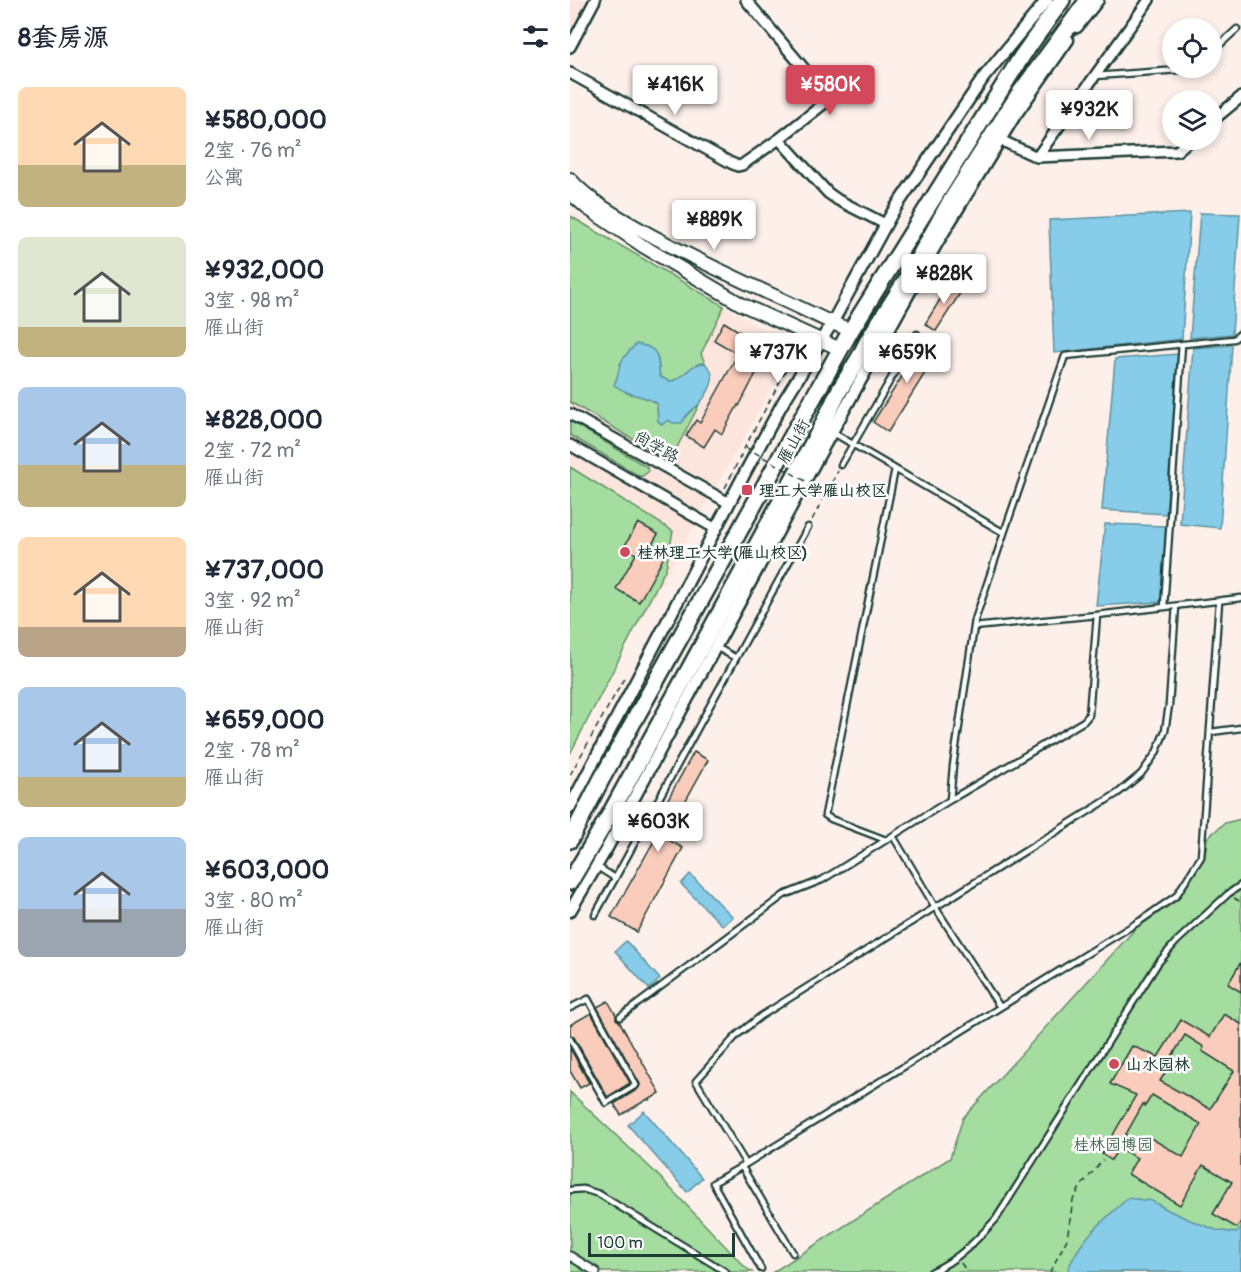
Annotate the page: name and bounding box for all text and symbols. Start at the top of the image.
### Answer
map controls [1162,18,1222,150]
button: locate [1162,18,1222,78]
icon: filters [519,20,552,53]
text: 8套房源 [18,22,109,54]
pin: ¥416K [633,65,717,116]
pin: ¥580K [788,65,872,116]
text: ¥416K [647,72,704,97]
text: ¥580K [800,72,860,97]
pin: ¥932K [1047,90,1131,141]
button: layers [1162,90,1222,150]
text: ¥932K [1060,97,1118,122]
text: ¥580,000 [204,104,327,136]
icon: home [66,111,138,183]
text: 2室 · 76 m² [204,138,301,163]
text: 公寓 [204,165,244,190]
pin: ¥889K [672,200,756,251]
text: ¥889K [686,207,742,232]
text: ¥932,000 [204,254,324,286]
pin: ¥828K [902,254,986,305]
icon: home [66,261,138,333]
text: ¥828K [915,261,973,286]
text: 3室 · 98 m² [204,288,300,313]
text: 雁山街 [204,315,264,340]
pin: ¥737K [736,333,820,384]
pin: ¥659K [865,333,949,384]
text: ¥737K [749,340,807,365]
text: ¥659K [878,340,936,365]
text: ¥828,000 [204,404,323,436]
icon: home [66,411,138,483]
street label: 雁山街 [773,416,814,467]
street label: 尚学路 [631,426,682,467]
text: 2室 · 72 m² [204,438,301,463]
text: 雁山街 [204,465,264,490]
place label: 理工大学雁山校区 [759,481,887,501]
marker: 理工大学雁山校区 [740,483,754,497]
place label: 桂林理工大学(雁山校区) [637,543,808,563]
marker: 桂林理工大学(雁山校区) [618,545,632,559]
text: ¥737,000 [204,554,324,586]
icon: home [66,561,138,633]
text: 3室 · 92 m² [204,588,301,613]
text: 雁山街 [204,615,264,640]
text: ¥659,000 [204,704,325,736]
icon: home [66,711,138,783]
text: 2室 · 78 m² [204,738,300,763]
text: 雁山街 [204,765,264,790]
pin: ¥603K [616,802,700,853]
text: ¥603K [627,809,689,834]
text: ¥603,000 [204,854,329,886]
icon: home [66,861,138,933]
text: 3室 · 80 m² [204,888,303,913]
text: 雁山街 [204,915,264,940]
place label: 山水园林 [1126,1055,1190,1075]
marker: 山水园林 [1107,1057,1121,1071]
park label: 桂林园博园 [1073,1135,1153,1155]
scale bar [588,1230,735,1258]
text: 100 m [597,1233,643,1253]

